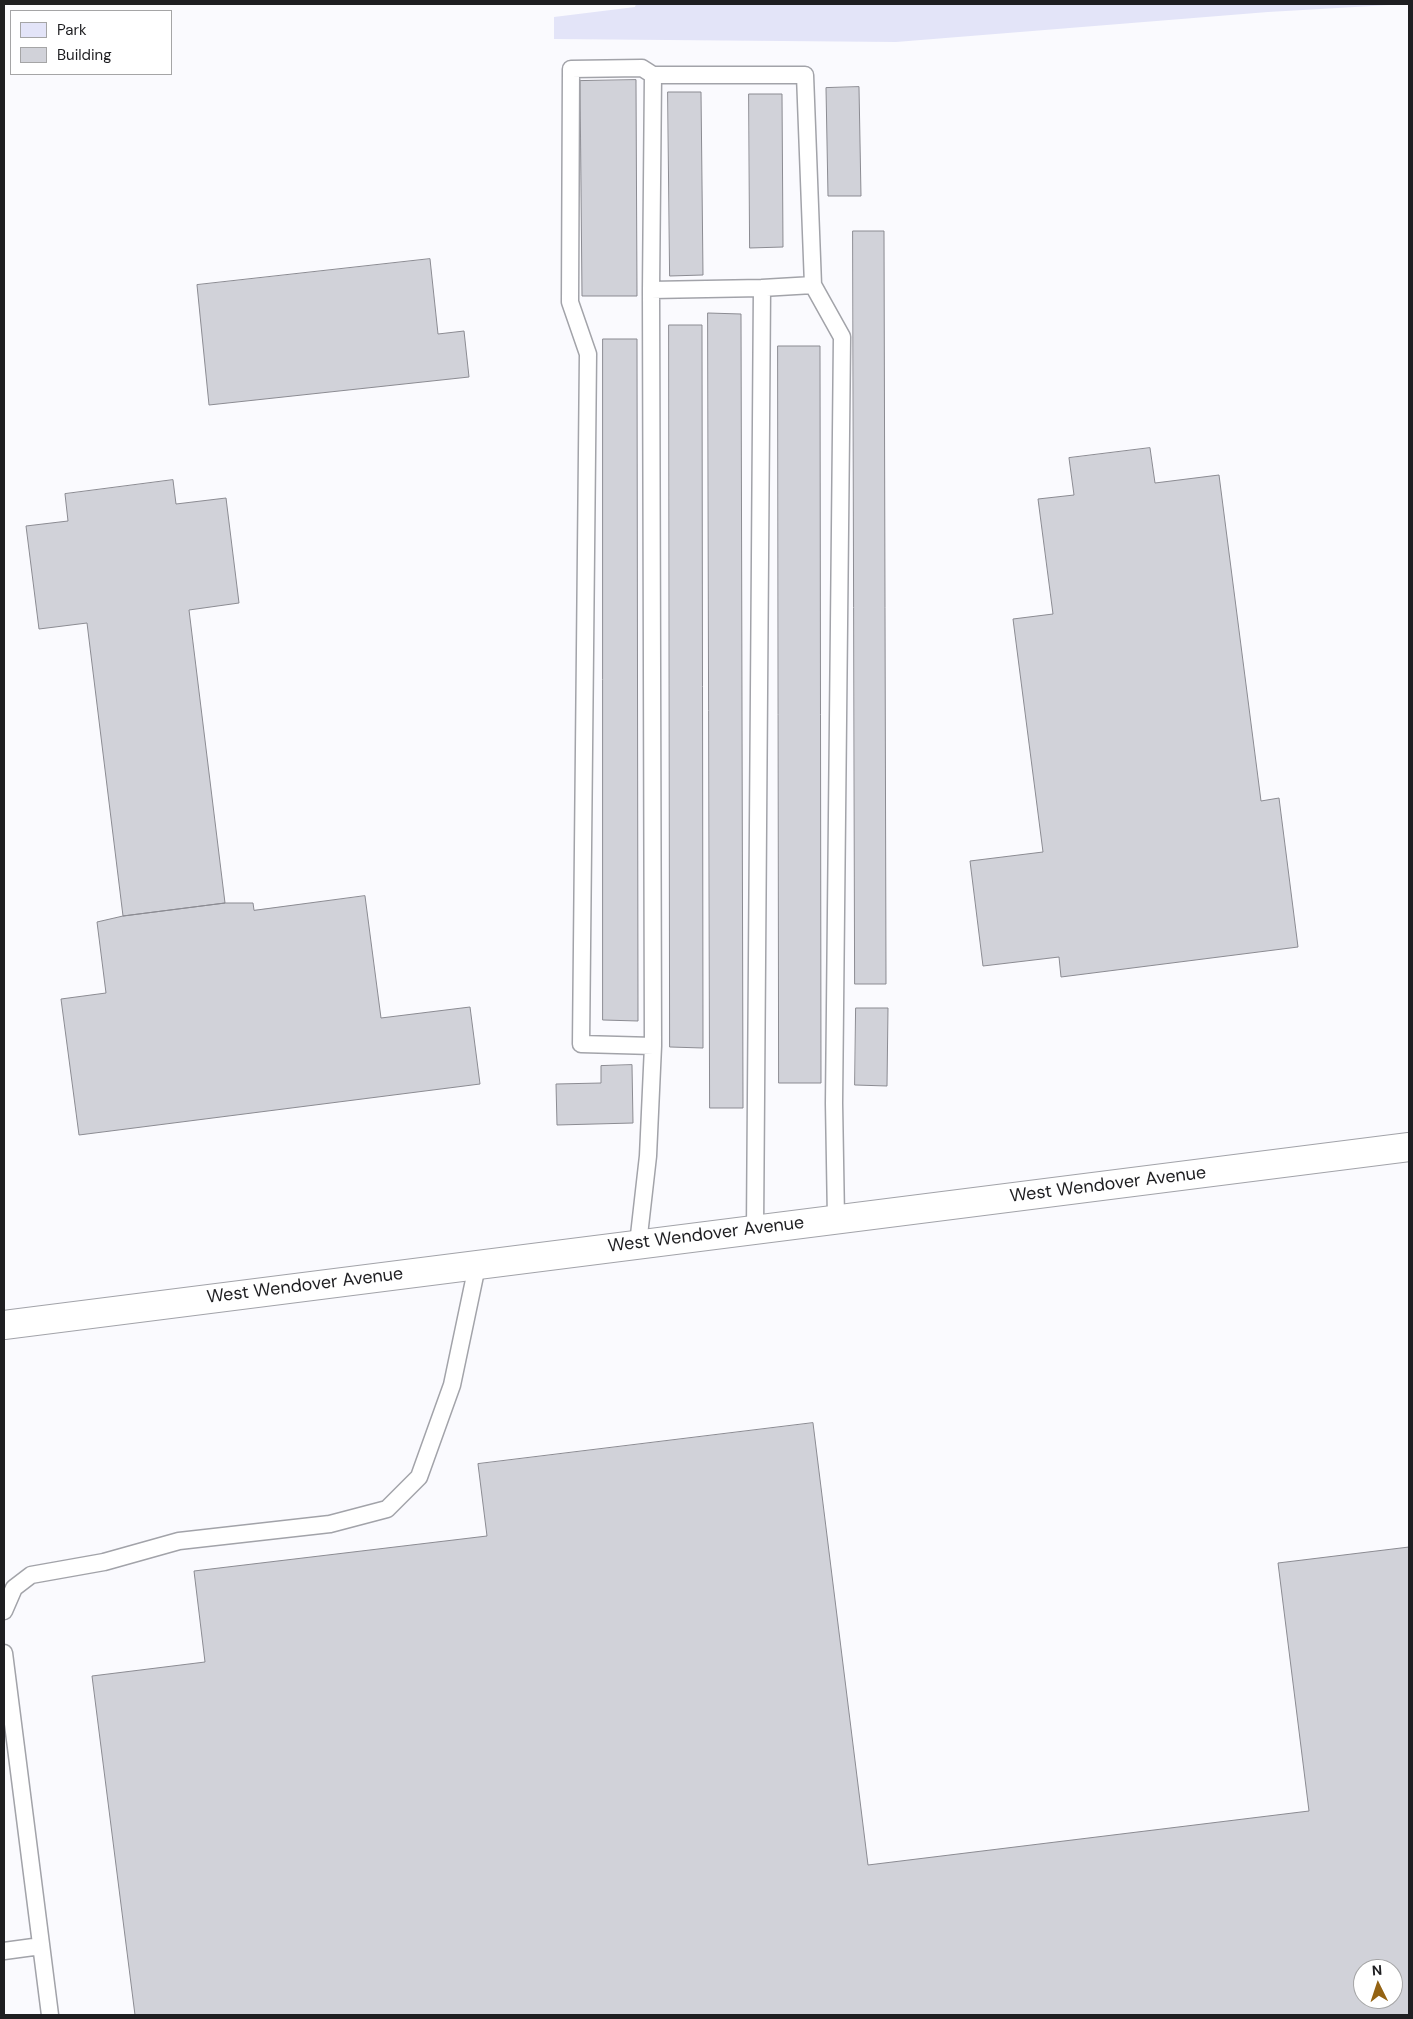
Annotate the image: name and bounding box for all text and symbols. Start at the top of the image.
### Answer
legend [10,10,172,75]
text: Park [57,20,87,40]
text: Building [57,45,112,65]
street label: West Wendover Avenue [1009,1162,1207,1208]
street label: West Wendover Avenue [607,1212,805,1258]
street label: West Wendover Avenue [206,1263,404,1309]
north arrow [1353,1959,1403,2009]
text: N [1371,1961,1383,1979]

